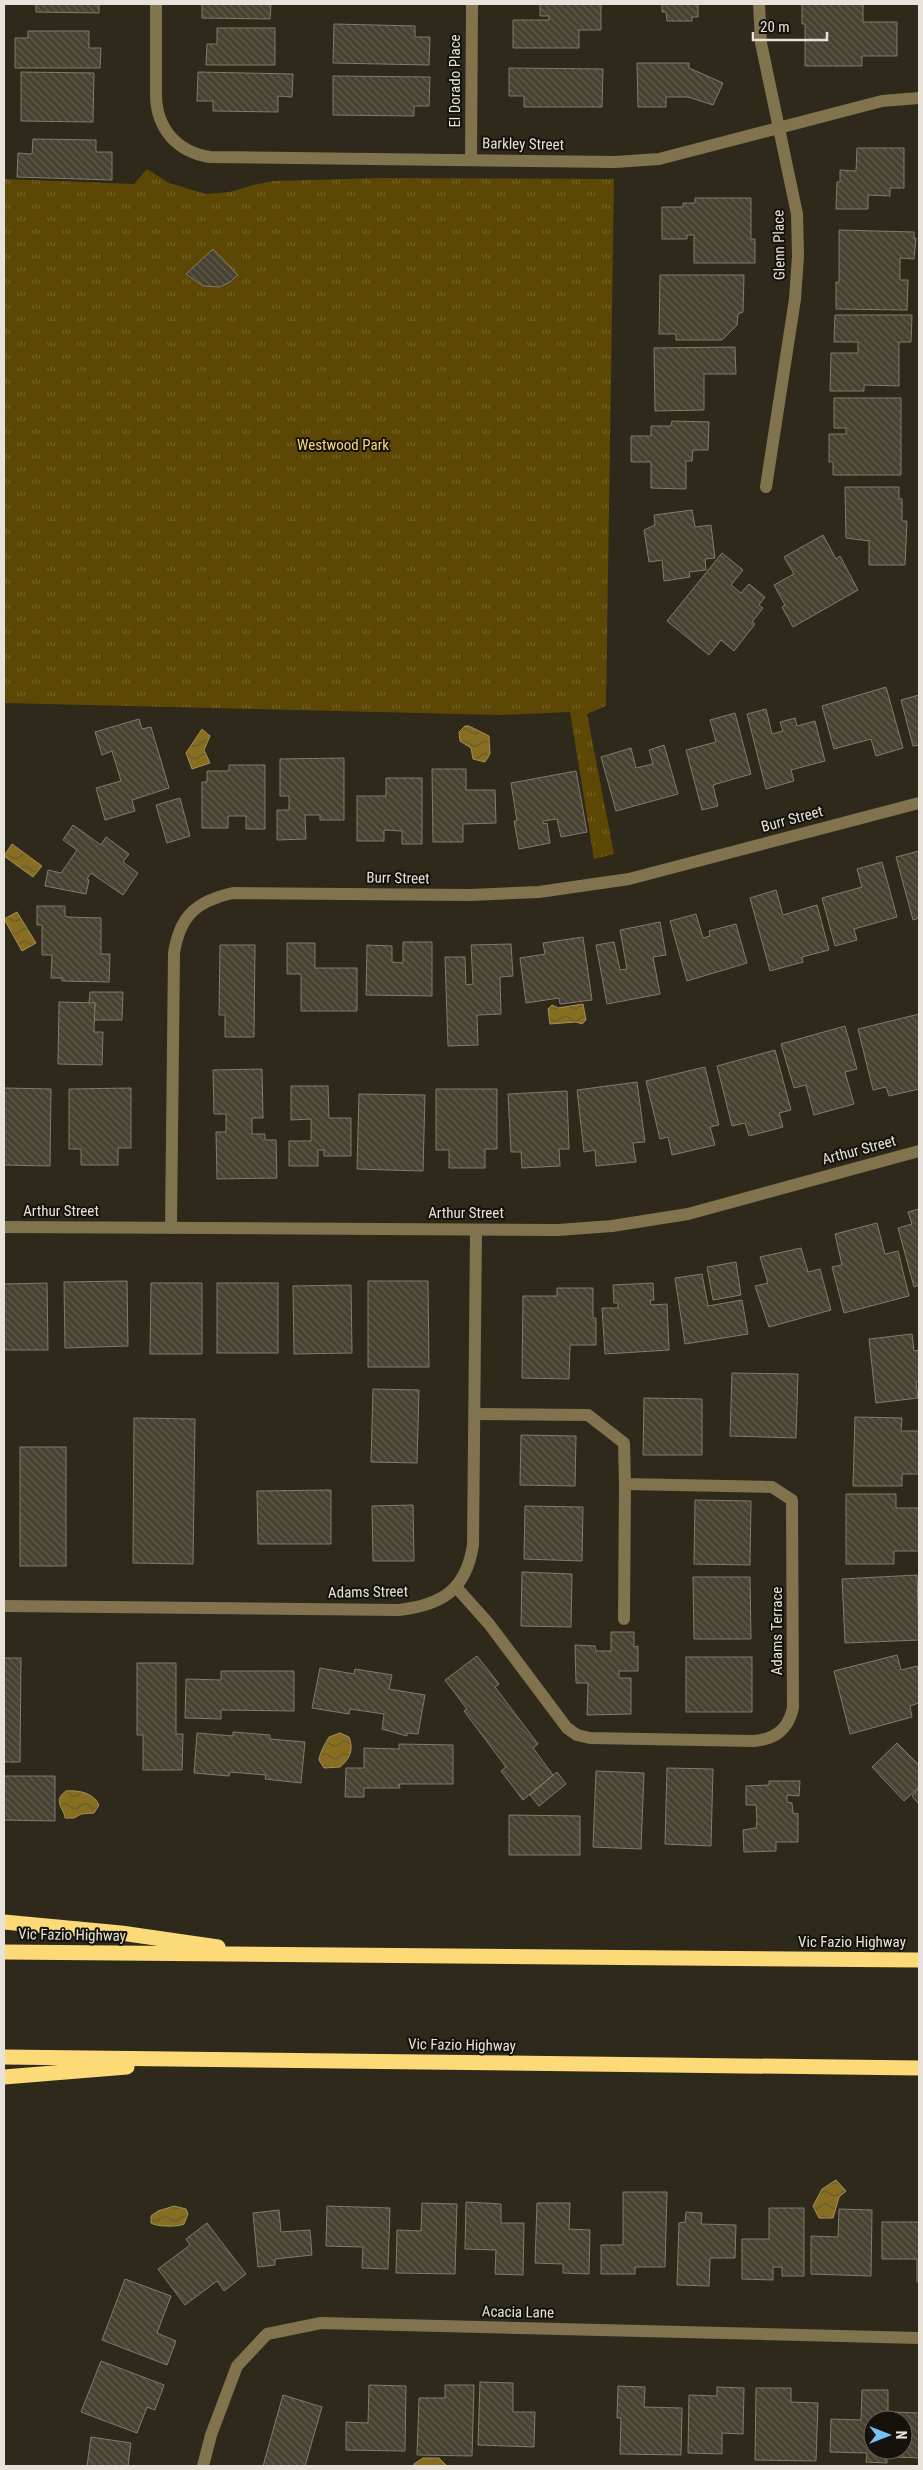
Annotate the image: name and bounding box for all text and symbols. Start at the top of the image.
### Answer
scale bar [753,10,827,42]
text: 20 m [760,18,790,36]
street label: El Dorado Place [446,34,464,128]
street label: Barkley Street [482,134,564,154]
street label: Glenn Place [769,210,789,280]
park label: Westwood Park [297,436,389,454]
street label: Burr Street [759,802,825,836]
street label: Burr Street [366,868,430,888]
street label: Arthur Street [820,1132,898,1168]
street label: Arthur Street [23,1202,99,1220]
street label: Arthur Street [428,1204,504,1222]
street label: Adams Street [328,1582,408,1602]
street label: Adams Terrace [768,1587,786,1675]
street label: Vic Fazio Highway [18,1925,126,1945]
street label: Vic Fazio Highway [798,1933,906,1951]
street label: Vic Fazio Highway [408,2035,516,2055]
street label: Acacia Lane [482,2302,554,2322]
north arrow [863,2410,913,2460]
text: N [893,2431,909,2439]

